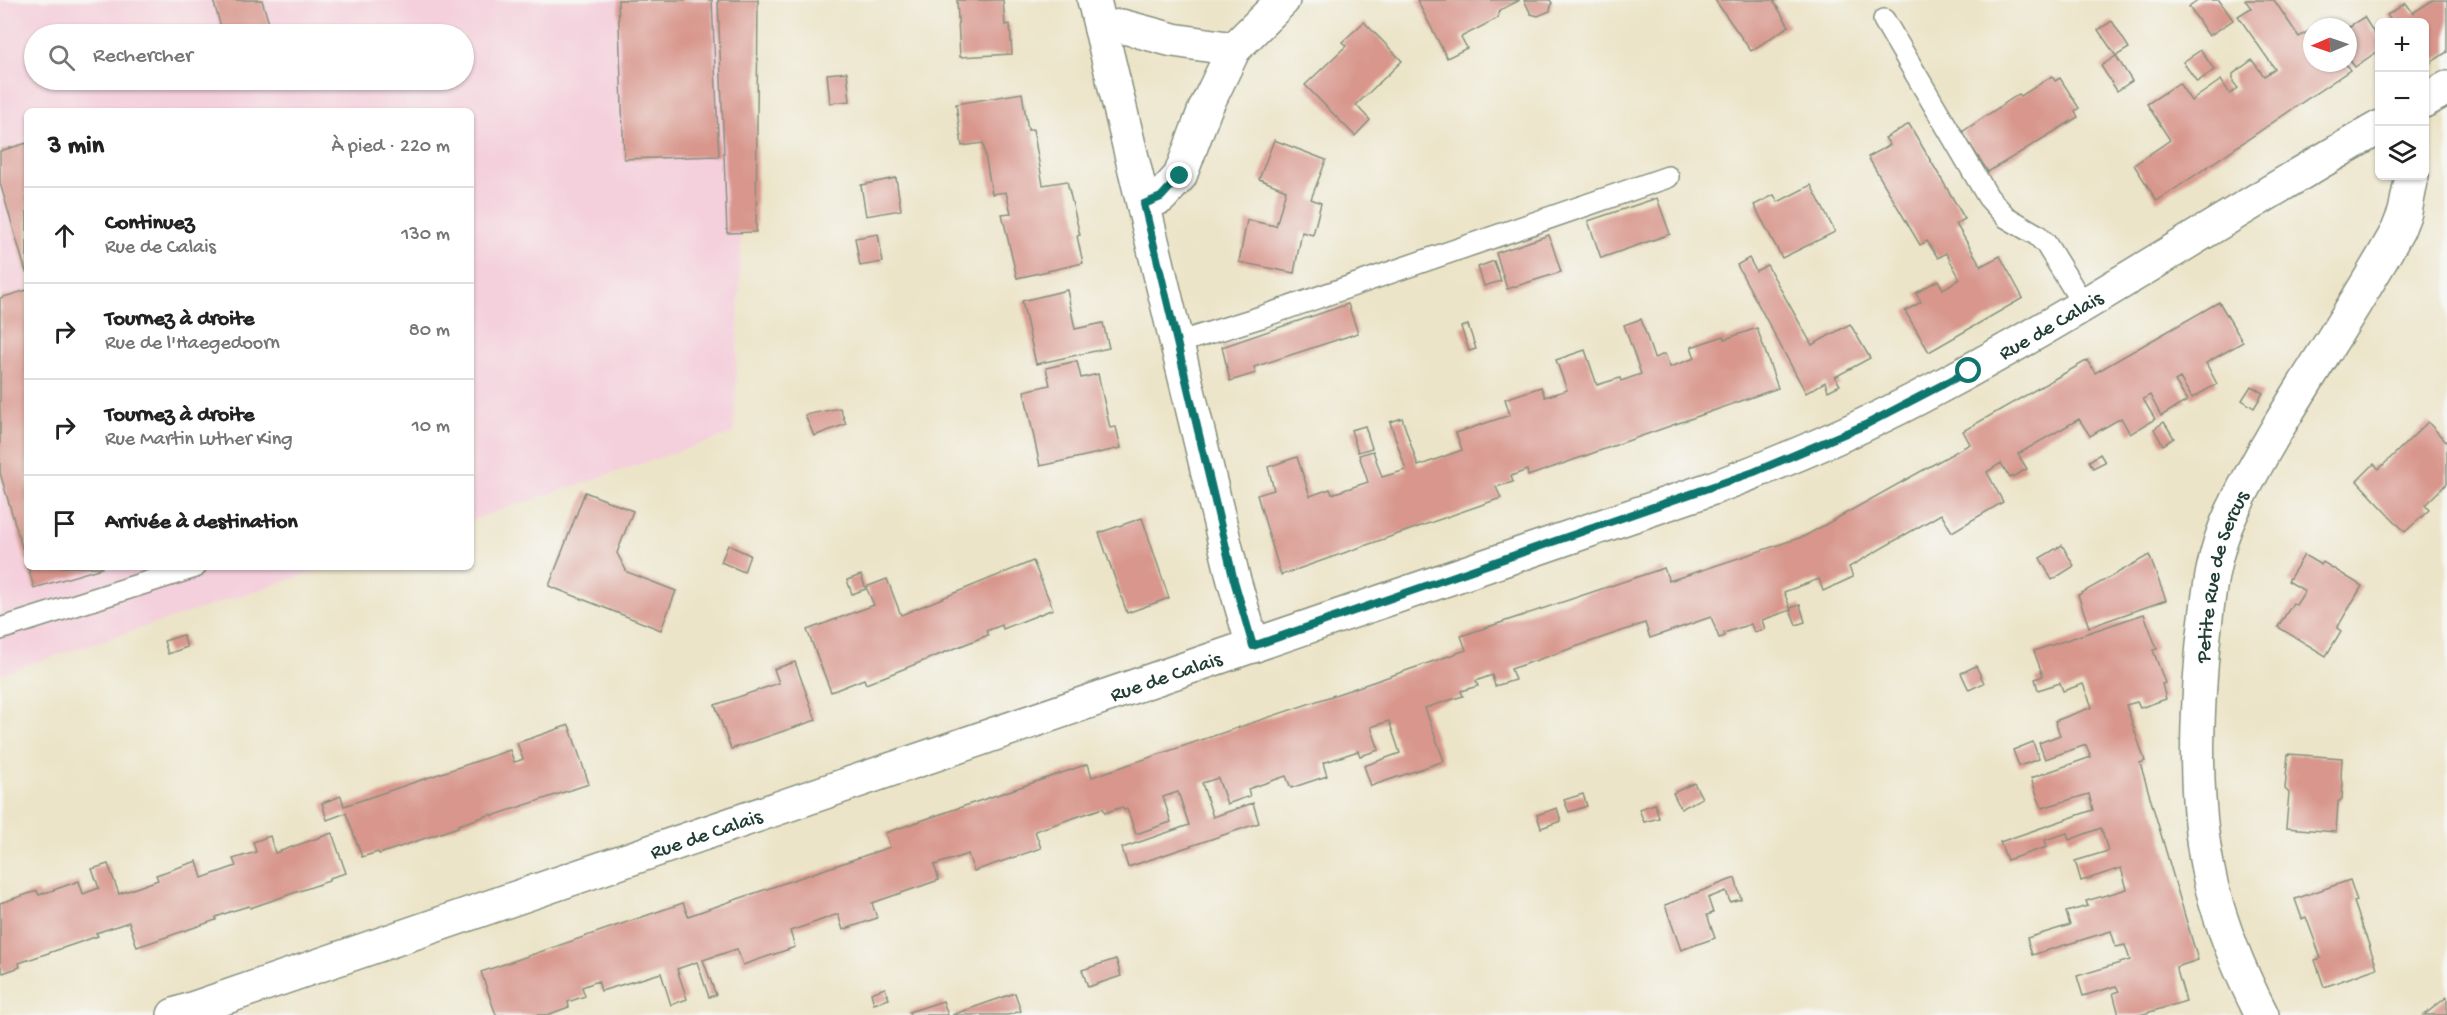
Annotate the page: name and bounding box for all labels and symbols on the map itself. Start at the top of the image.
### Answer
north arrow [2303,18,2357,72]
route end [1166,162,1192,188]
street label: Rue de Calais [1995,287,2110,368]
route start [1955,357,1981,383]
street label: Petite Rue de Sercus [2192,486,2257,665]
street label: Rue de Calais [1107,648,1227,709]
street label: Rue de Calais [648,805,767,867]

